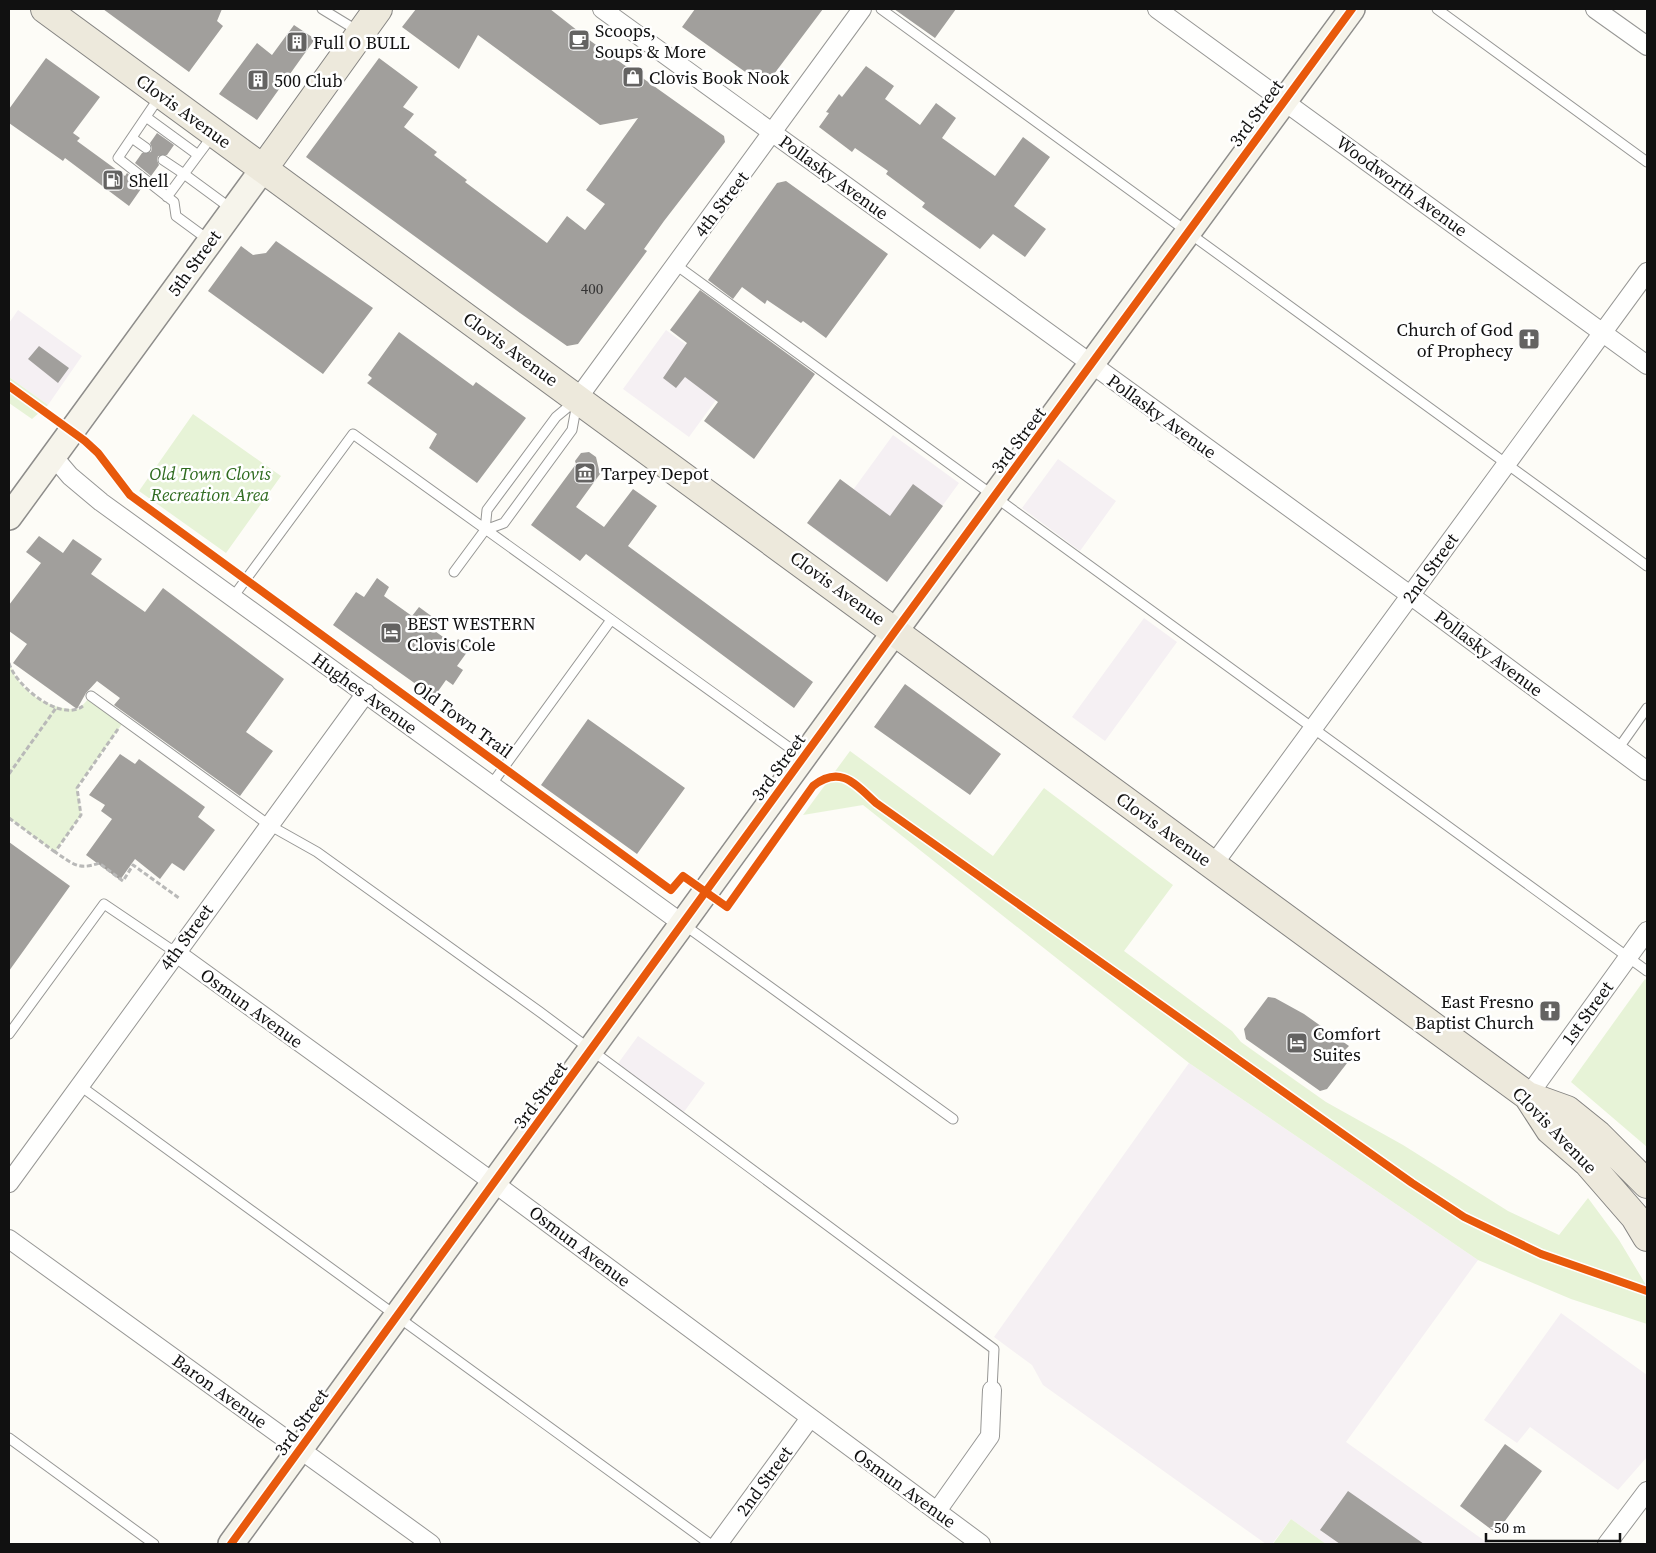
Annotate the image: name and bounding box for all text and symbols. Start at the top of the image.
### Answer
place label: Scoops, Soups & More [595,18,706,64]
cafe icon: Scoops, Soups & More [567,28,591,52]
building icon: Full O BULL [285,30,309,54]
place label: Full O BULL [313,30,410,55]
shop icon: Clovis Book Nook [621,65,645,89]
place label: Clovis Book Nook [649,65,790,90]
street label: Clovis Avenue [131,68,237,154]
building icon: 500 Club [246,68,270,92]
place label: 500 Club [274,68,343,93]
street label: 3rd Street [1223,74,1289,152]
street label: Pollasky Avenue [774,129,894,225]
street label: Woodworth Avenue [1331,130,1473,242]
street label: 4th Street [688,166,754,242]
fuel station icon: Shell [101,168,125,192]
place label: Shell [129,168,169,193]
street label: 5th Street [161,225,227,301]
house number: 400 [581,278,603,299]
street label: Clovis Avenue [458,306,564,392]
place label: Church of God of Prophecy [1397,317,1514,363]
church icon: Church of God of Prophecy [1517,327,1541,351]
street label: Pollasky Avenue [1102,368,1222,464]
street label: 3rd Street [985,401,1051,478]
park label: Old Town Clovis Recreation Area [149,461,271,507]
museum icon: Tarpey Depot [573,461,597,485]
place label: Tarpey Depot [601,461,709,486]
street label: 2nd Street [1396,528,1464,608]
street label: Clovis Avenue [785,545,891,631]
street label: Pollasky Avenue [1430,604,1548,702]
place label: BEST WESTERN Clovis Cole [407,611,536,657]
hotel icon: BEST WESTERN Clovis Cole [379,621,403,645]
street label: Hughes Avenue [307,646,423,740]
street label: Old Town Trail [408,674,518,764]
street label: 3rd Street [745,728,811,806]
street label: Clovis Avenue [1111,786,1217,872]
street label: 4th Street [153,899,219,975]
street label: Osmun Avenue [196,962,308,1054]
street label: 1st Street [1555,976,1619,1050]
place label: East Fresno Baptist Church [1415,989,1534,1035]
church icon: East Fresno Baptist Church [1538,999,1562,1023]
place label: Comfort Suites [1313,1021,1380,1067]
hotel icon: Comfort Suites [1285,1031,1309,1055]
street label: 3rd Street [507,1056,573,1134]
street label: Clovis Avenue [1507,1081,1603,1179]
street label: Osmun Avenue [524,1199,636,1293]
street label: Baron Avenue [167,1348,273,1434]
street label: 3rd Street [268,1383,334,1461]
street label: 2nd Street [730,1441,798,1521]
street label: Osmun Avenue [849,1442,961,1534]
scale bar [1486,1510,1620,1542]
text: 50 m [1494,1517,1526,1538]

